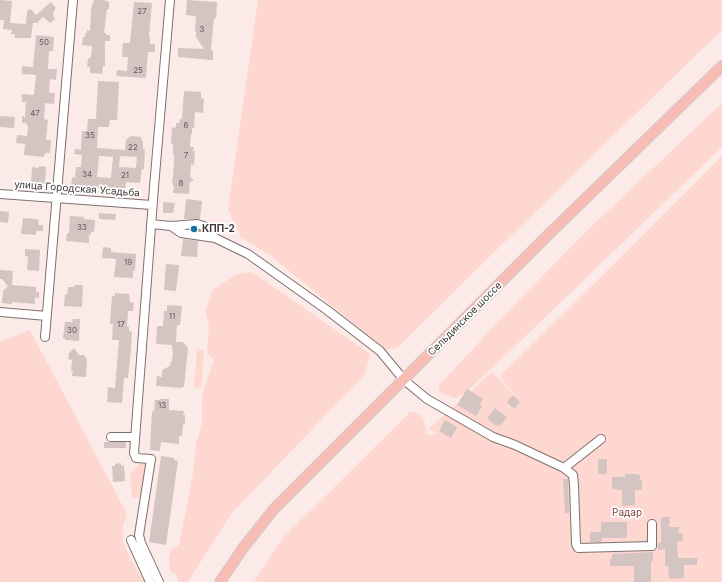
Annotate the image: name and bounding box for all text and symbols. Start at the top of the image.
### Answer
house number: 27 [137,7,147,17]
house number: 3 [200,25,204,35]
house number: 50 [39,38,49,48]
house number: 25 [133,66,143,76]
house number: 47 [30,109,40,119]
house number: 6 [184,121,188,131]
house number: 35 [85,131,95,141]
house number: 22 [128,143,138,153]
house number: 7 [184,151,188,161]
house number: 34 [82,170,92,180]
house number: 21 [121,171,129,181]
street label: улица Городская Усадьба [14,179,140,199]
house number: 8 [179,179,183,189]
house number: 33 [77,223,87,233]
place label: КПП-2 [202,223,235,235]
marker: КПП-2 [189,224,199,234]
house number: 19 [124,258,132,268]
street label: Сельдинское шоссе [426,280,504,358]
house number: 11 [169,312,175,322]
house number: 17 [117,320,125,330]
house number: 30 [67,326,77,336]
house number: 13 [158,401,166,411]
park label: Радар [612,507,642,519]

